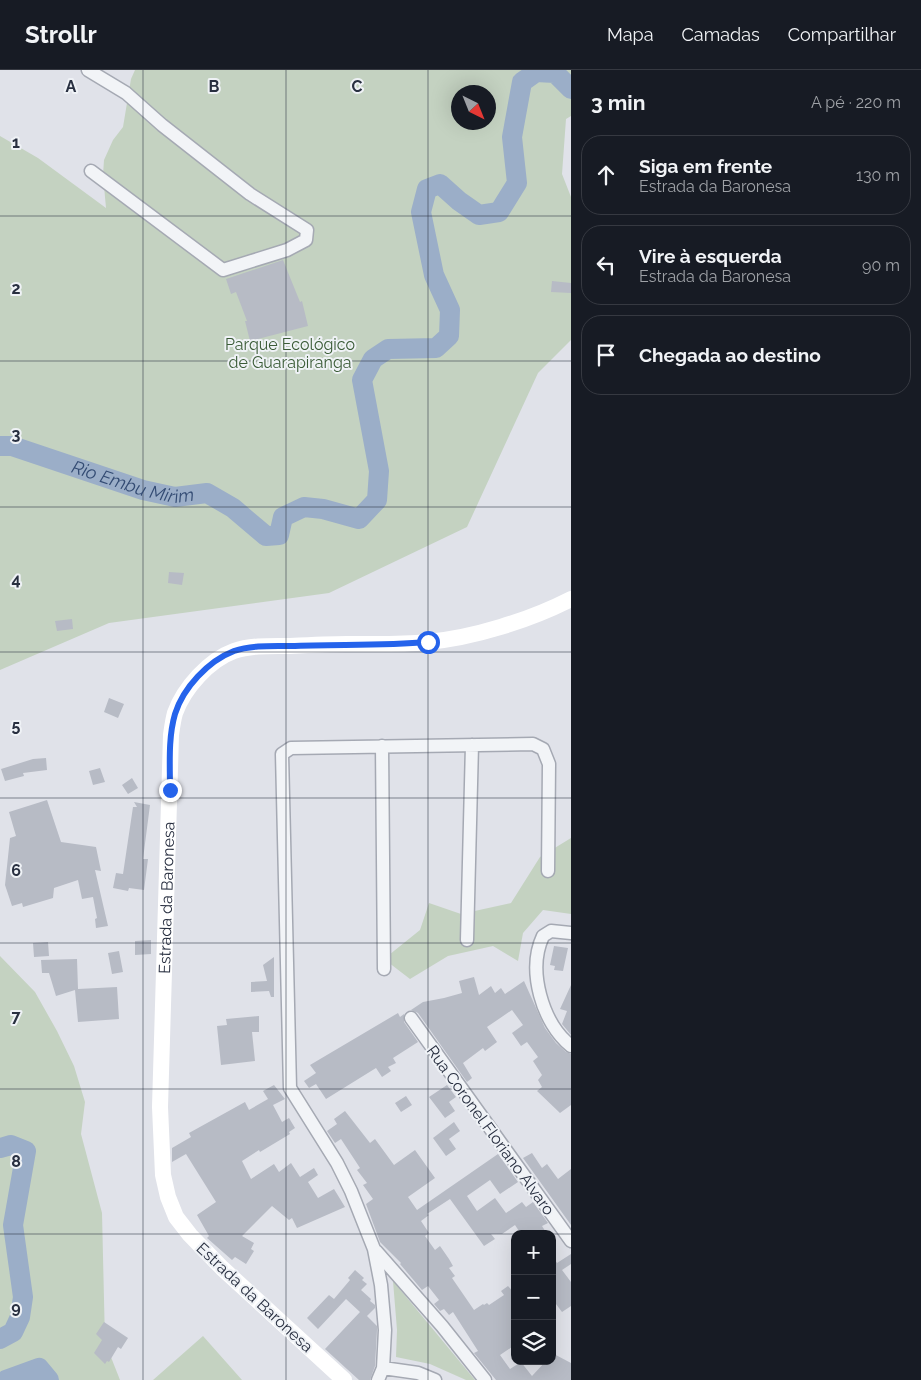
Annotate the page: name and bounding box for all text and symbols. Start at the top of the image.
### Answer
text: Strollr [25,20,97,49]
text: Mapa [607,24,653,45]
text: Camadas [681,24,760,45]
text: Compartilhar [788,24,896,45]
text: A [66,77,77,96]
text: B [209,77,220,96]
text: C [352,77,363,96]
north arrow [451,85,496,130]
text: 3 min [591,90,645,115]
text: A pé · 220 m [811,93,901,112]
text: 1 [12,133,20,152]
text: Siga em frente [639,155,772,177]
icon: ahead [592,161,620,189]
text: 130 m [856,166,900,185]
text: Estrada da Baronesa [639,177,791,196]
text: Vire à esquerda [639,245,782,267]
icon: left [592,251,620,279]
text: 90 m [862,256,900,275]
text: Estrada da Baronesa [639,267,791,286]
text: 2 [11,279,21,298]
park label: Parque Ecológico de Guarapiranga [225,335,355,372]
icon: arrive [592,341,620,369]
text: Chegada ao destino [639,344,821,366]
text: 3 [12,425,21,444]
water label: Rio Embu Mirim [69,456,195,507]
text: 4 [11,570,21,589]
route start [417,631,440,654]
text: 5 [12,716,21,735]
route end [159,779,182,802]
street label: Estrada da Baronesa [155,821,178,974]
text: 6 [11,861,21,880]
text: 7 [12,1007,21,1026]
street label: Rua Coronel Floriano Alvaro [423,1042,559,1219]
text: 8 [11,1152,21,1171]
map controls [511,1230,556,1365]
button: + [511,1230,556,1275]
street label: Estrada da Baronesa [193,1239,317,1356]
button: − [511,1275,556,1320]
text: 9 [11,1298,21,1317]
button: layers [511,1320,556,1365]

